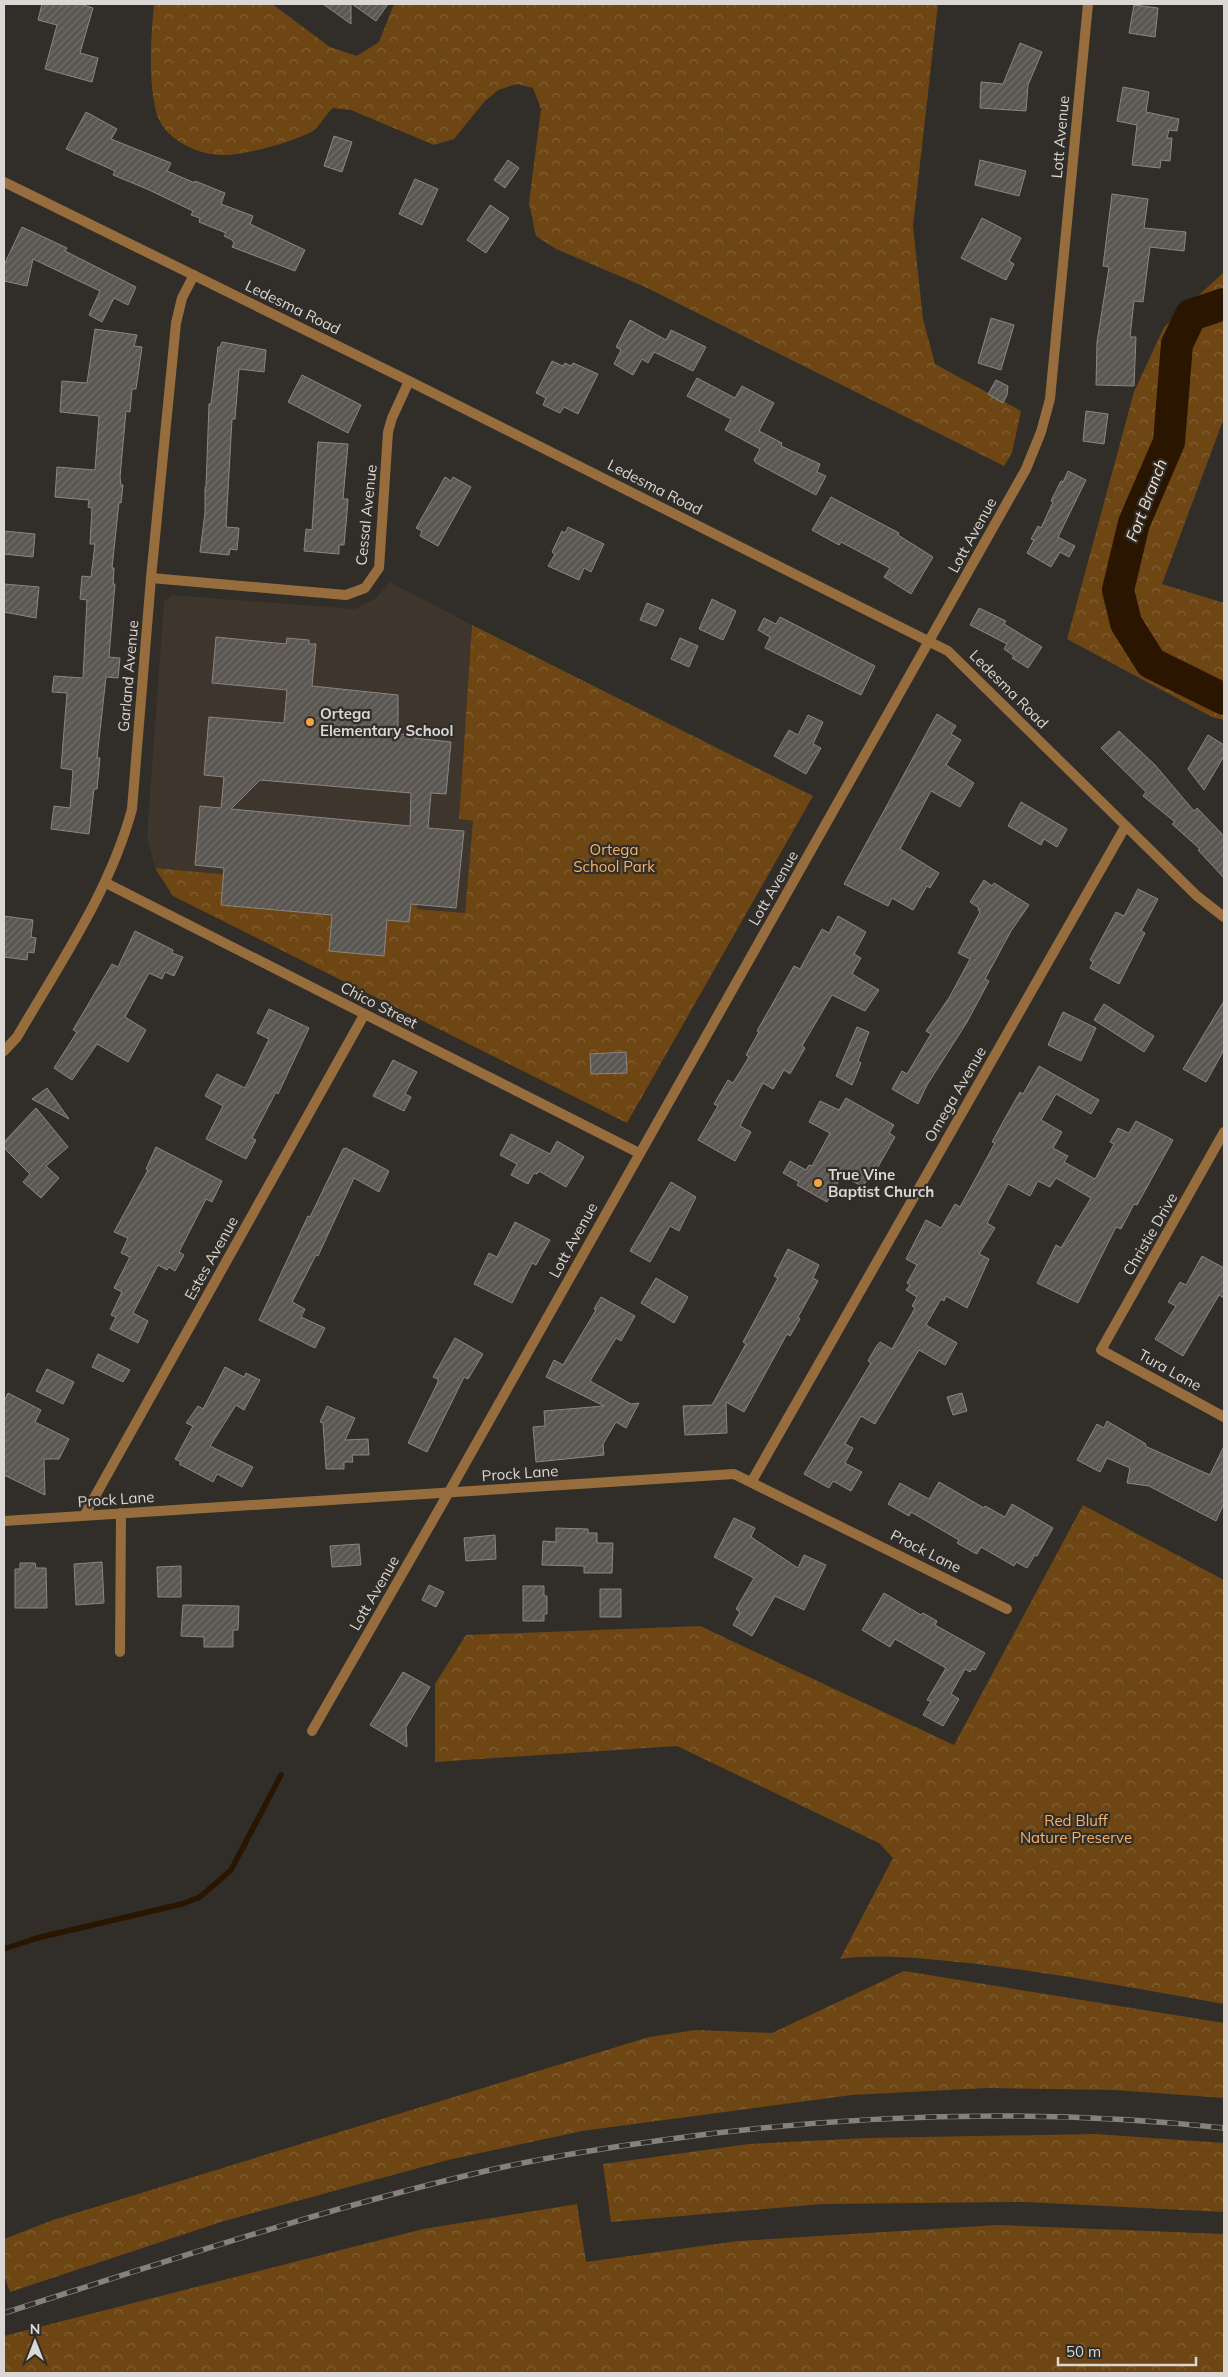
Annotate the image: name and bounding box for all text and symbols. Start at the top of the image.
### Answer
street label: Lott Avenue [1047,95,1073,179]
street label: Ledesma Road [242,276,344,338]
street label: Ledesma Road [604,455,706,519]
water label: Fort Branch [1121,456,1171,544]
street label: Cessal Avenue [351,464,381,566]
street label: Lott Avenue [944,494,1000,576]
street label: Garland Avenue [114,619,142,733]
street label: Ledesma Road [966,646,1052,732]
place label: Ortega Elementary School [320,704,453,740]
marker: Ortega Elementary School [304,716,316,728]
park label: Ortega School Park [573,840,655,876]
street label: Lott Avenue [744,847,802,929]
street label: Chico Street [337,977,421,1033]
street label: Omega Avenue [920,1043,990,1145]
place label: True Vine Baptist Church [828,1165,934,1201]
marker: True Vine Baptist Church [812,1177,824,1189]
street label: Christie Drive [1119,1189,1181,1279]
street label: Lott Avenue [545,1199,601,1281]
street label: Estes Avenue [180,1213,242,1303]
street label: Tura Lane [1135,1345,1205,1395]
street label: Prock Lane [481,1461,559,1485]
street label: Prock Lane [77,1487,155,1511]
street label: Prock Lane [888,1525,964,1577]
street label: Lott Avenue [345,1552,403,1634]
park label: Red Bluff Nature Preserve [1020,1811,1132,1847]
north arrow [10,2317,60,2367]
text: N [30,2320,40,2338]
scale bar [1058,2334,1196,2366]
text: 50 m [1066,2342,1101,2361]

